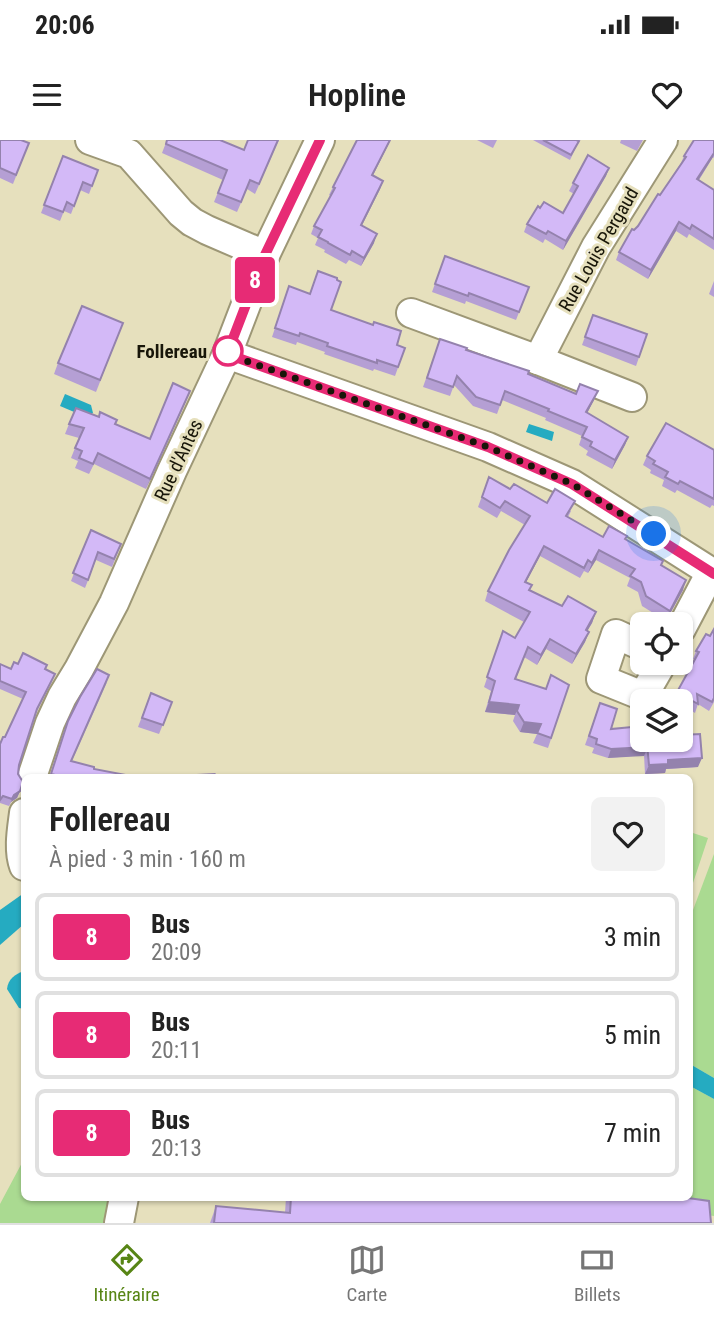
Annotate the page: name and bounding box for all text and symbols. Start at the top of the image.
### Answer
text: 20:06 [35,10,95,40]
icon: menu [28,76,66,114]
text: Hopline [308,76,406,114]
icon: heart [648,76,686,114]
street label: Rue Louis Pergaud [554,183,643,315]
line badge: 8 [232,257,278,303]
text: 8 [249,266,261,294]
marker: Follereau [213,336,243,366]
place label: Follereau [137,340,207,363]
street label: Rue d'Antes [150,416,207,505]
your location [636,516,671,551]
map controls [630,612,693,752]
button: locate [630,612,693,675]
button: layers [630,689,693,752]
button: heart [591,797,665,871]
text: Follereau [49,800,171,839]
text: À pied · 3 min · 160 m [49,846,246,873]
text: Bus [151,909,190,939]
text: 3 min [604,922,661,952]
text: 8 [85,923,98,951]
text: 20:09 [151,939,202,966]
text: Bus [151,1007,190,1037]
text: 5 min [604,1020,661,1050]
text: 8 [85,1021,98,1049]
text: 20:11 [151,1037,202,1064]
text: Bus [151,1105,190,1135]
text: 7 min [604,1118,661,1148]
text: 8 [85,1119,98,1147]
text: 20:13 [151,1135,202,1162]
tab: Itinéraire [93,1241,160,1306]
tab: Carte [346,1241,387,1306]
tab: Billets [574,1241,621,1306]

